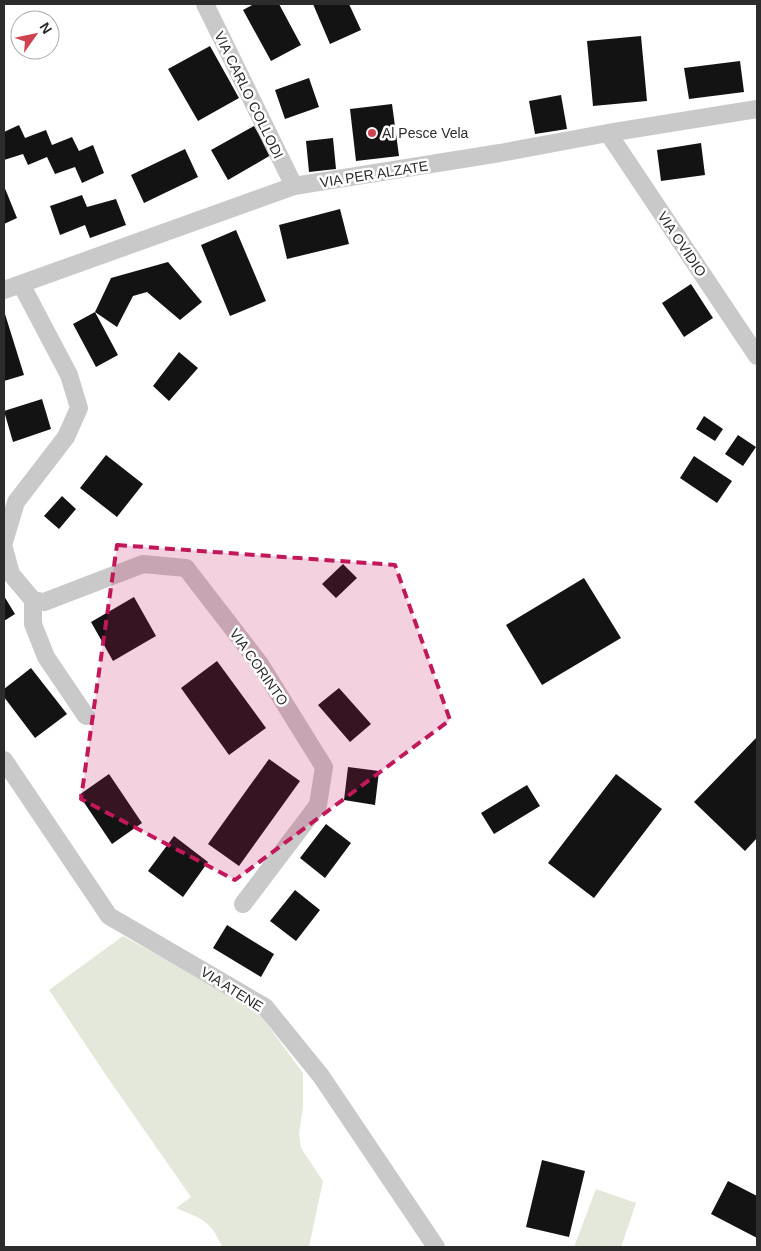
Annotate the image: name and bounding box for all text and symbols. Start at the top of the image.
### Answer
north arrow [10,10,60,60]
text: N [36,19,55,37]
street label: VIA CARLO COLLODI [211,29,287,161]
place label: Al Pesce Vela [382,125,469,141]
marker: Al Pesce Vela [366,127,378,139]
street label: VIA PER ALZATE [319,158,429,190]
street label: VIA OVIDIO [654,209,710,280]
street label: VIA CORINTO [227,626,291,709]
street label: VIA ATENE [198,964,266,1014]

